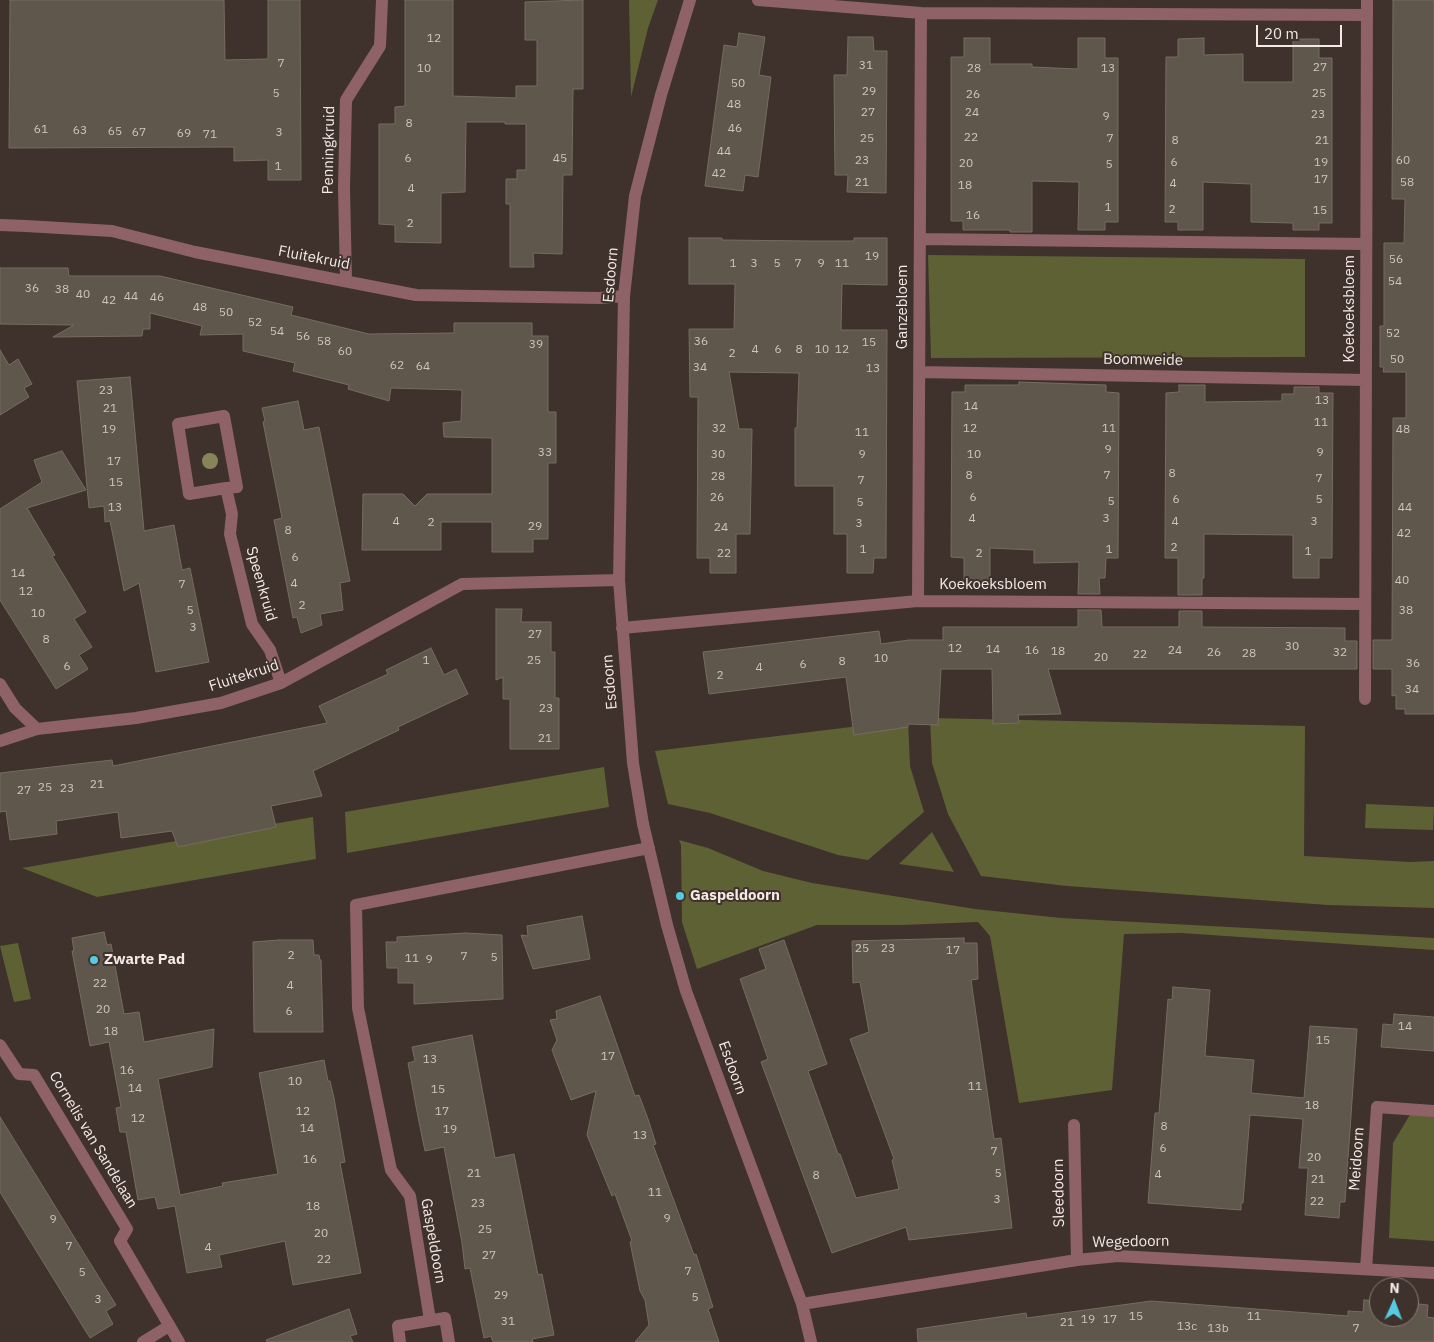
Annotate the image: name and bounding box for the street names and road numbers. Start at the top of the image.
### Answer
street label: Penningkruid [319,106,339,194]
street label: Fluitekruid [277,242,351,274]
street label: Esdoorn [600,247,622,303]
street label: Koekoeksbloem [1341,255,1359,363]
street label: Ganzebloem [894,265,912,349]
street label: Boomweide [1103,350,1183,370]
street label: Speenkruid [242,545,280,623]
street label: Koekoeksbloem [939,576,1047,594]
street label: Esdoorn [599,654,621,710]
street label: Fluitekruid [207,656,281,696]
street label: Esdoorn [714,1039,750,1097]
street label: Cornelis van Sandelaan [45,1068,141,1212]
street label: Meidoorn [1346,1127,1368,1191]
street label: Sleedoorn [1049,1158,1069,1228]
street label: Gaspeldoorn [417,1197,449,1285]
street label: Wegedoorn [1092,1232,1170,1252]

